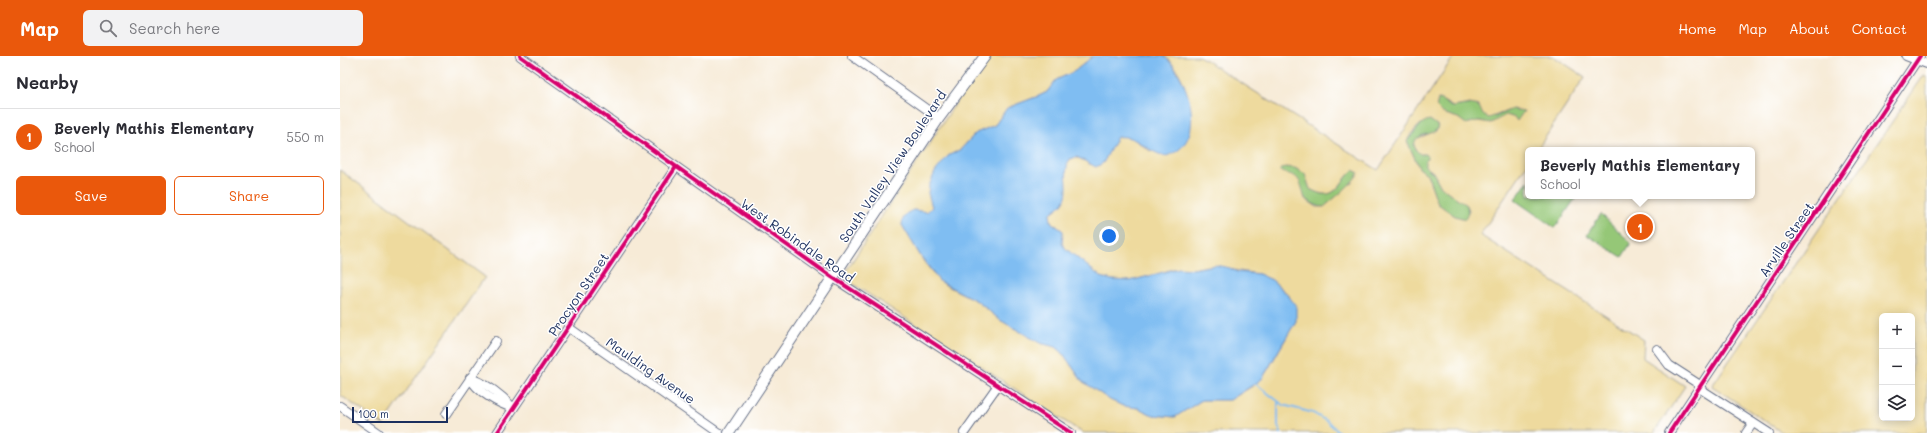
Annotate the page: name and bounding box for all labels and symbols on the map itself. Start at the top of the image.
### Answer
street label: South Valley View Boulevard [835,87,949,245]
street label: West Robindale Road [738,194,858,286]
street label: Arville Street [1755,198,1817,280]
pin: 1 [1627,212,1653,242]
your location [1099,226,1119,246]
street label: Procyon Street [544,249,612,339]
street label: Maulding Avenue [603,333,699,407]
scale bar [352,405,448,424]

